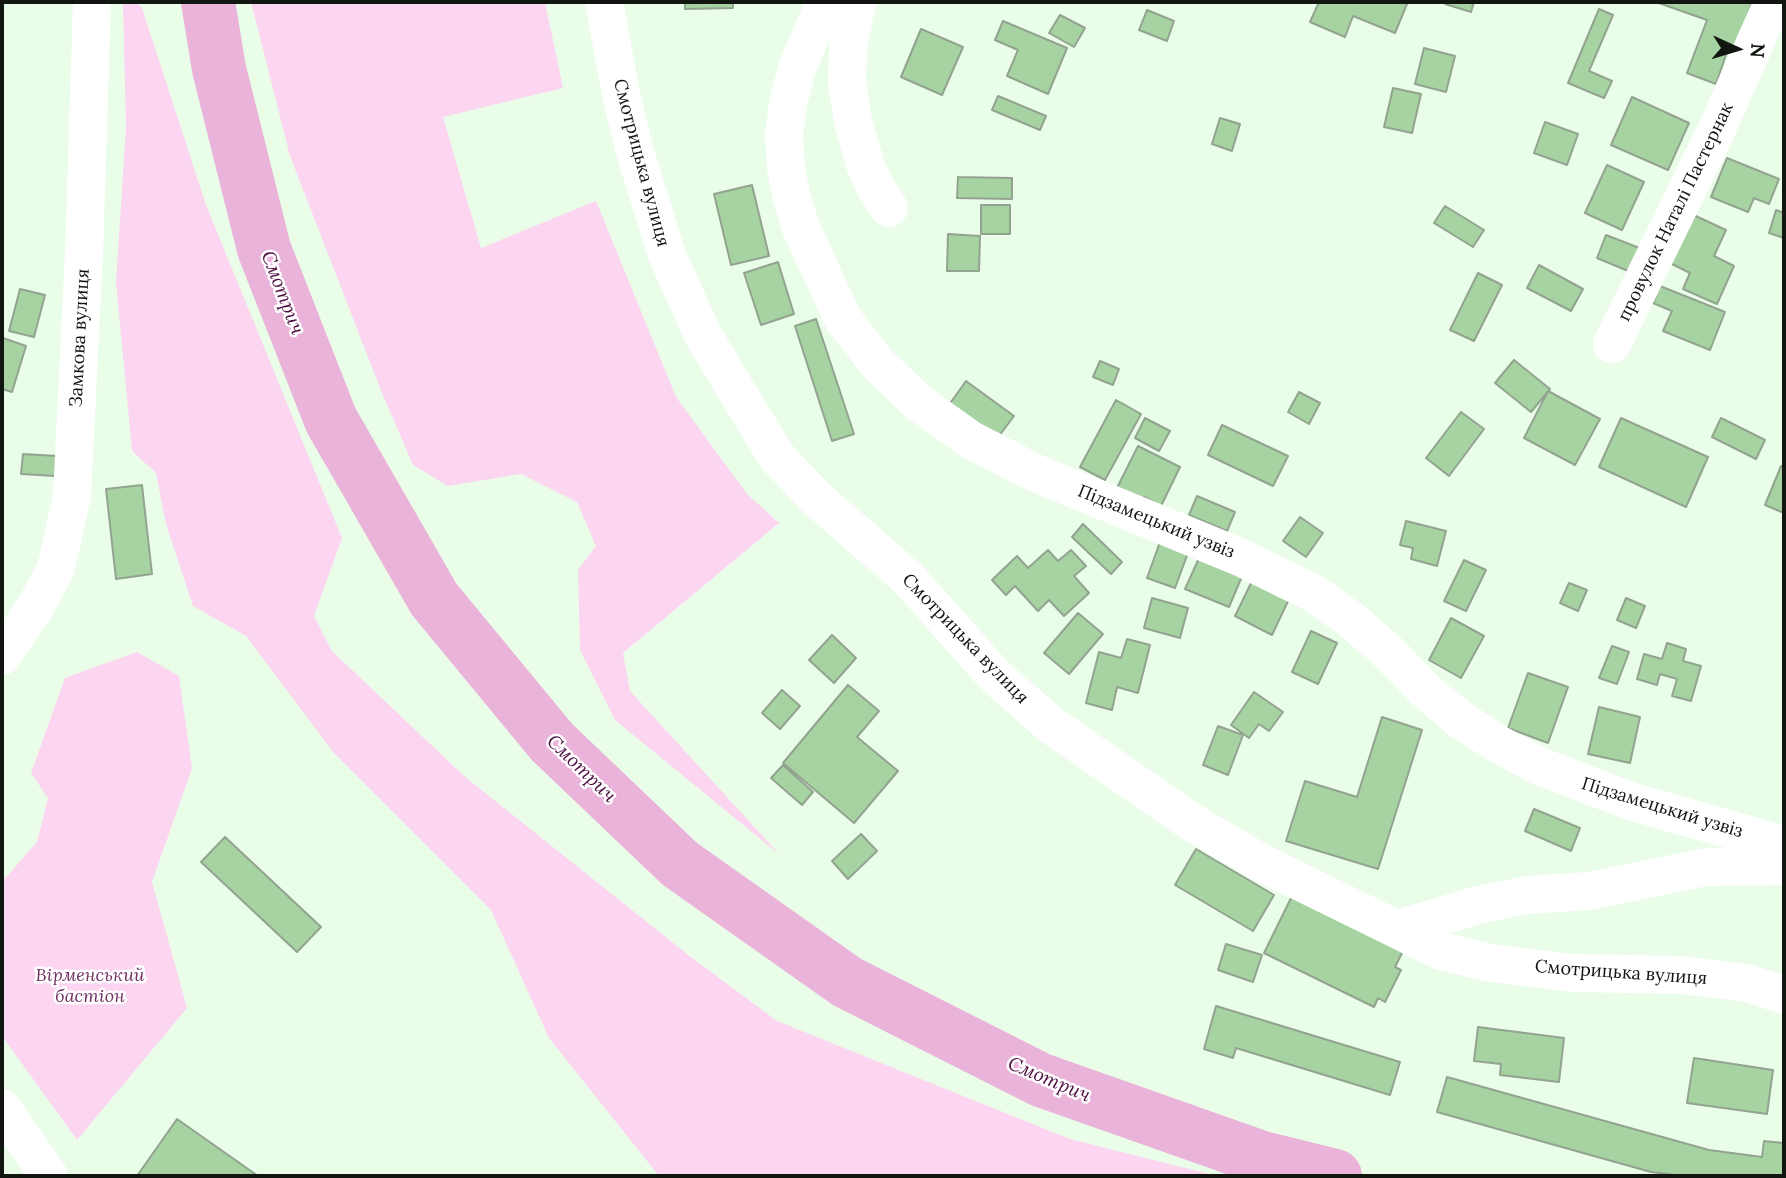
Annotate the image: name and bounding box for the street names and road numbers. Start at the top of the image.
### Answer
street label: Смотрицька вулиця [608,77,674,249]
street label: провулок Наталі Пастернак [1614,99,1738,325]
street label: Замкова вулиця [66,268,94,408]
street label: Підзамецький узвіз [1074,481,1238,563]
street label: Смотрицька вулиця [897,569,1033,709]
street label: Підзамецький узвіз [1579,773,1745,843]
street label: Смотрицька вулиця [1534,956,1708,990]

